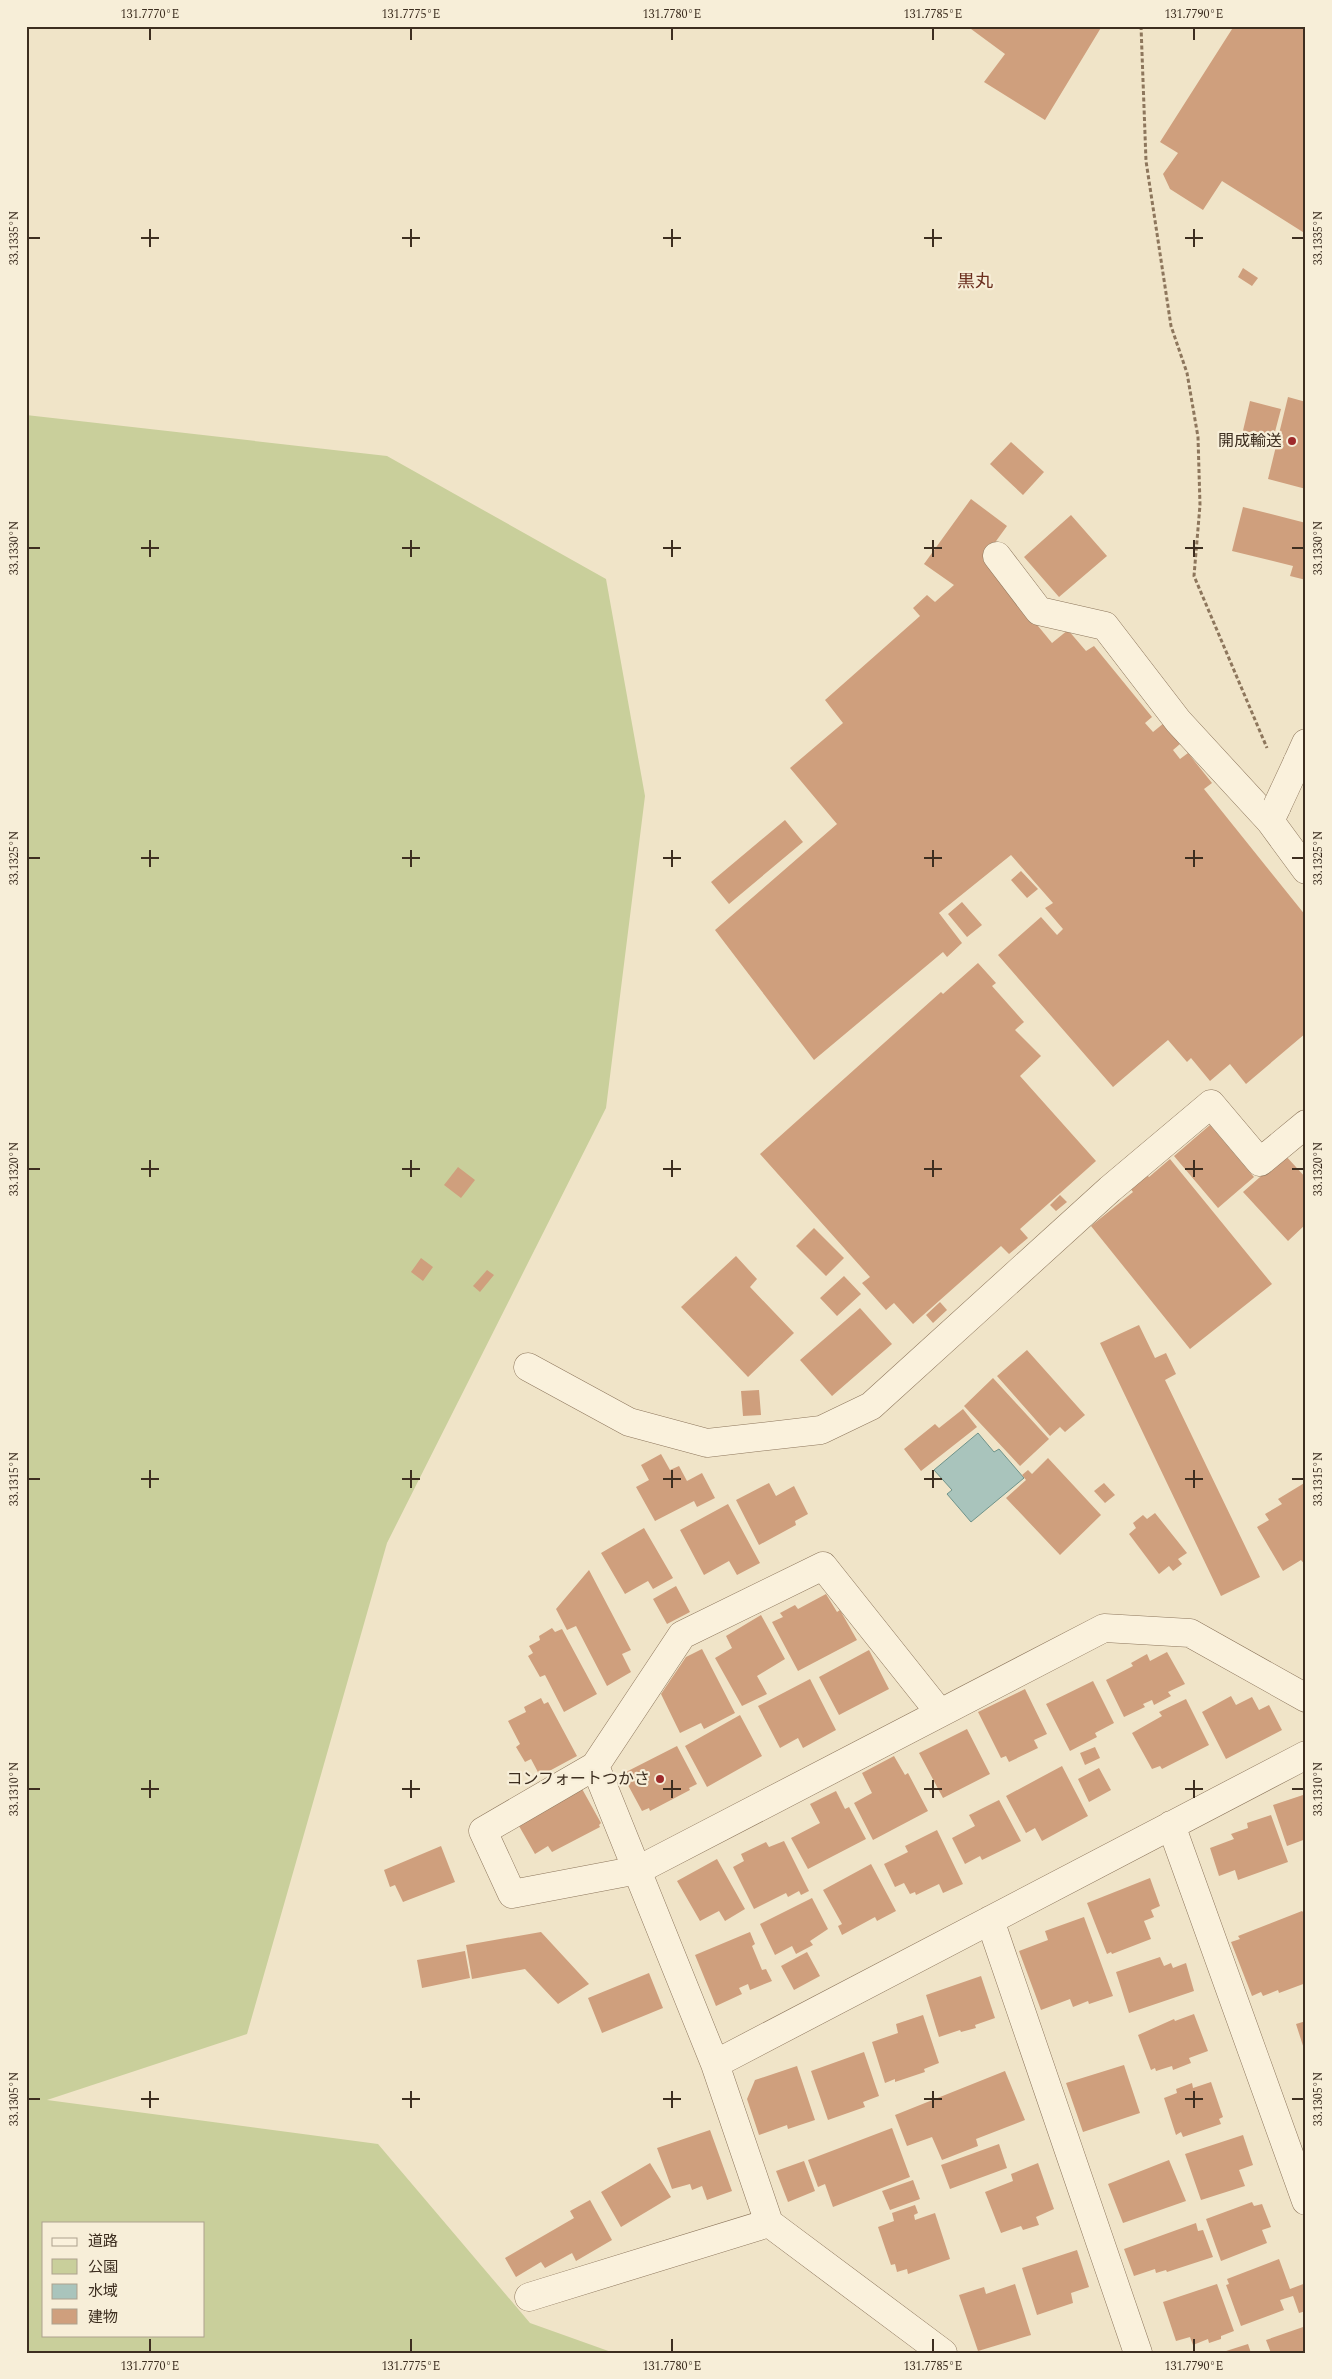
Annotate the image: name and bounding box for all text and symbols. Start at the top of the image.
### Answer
text: 131.7770°E [121,5,179,24]
text: 131.7775°E [382,5,440,24]
text: 131.7780°E [643,5,701,24]
text: 131.7785°E [904,5,962,24]
text: 131.7790°E [1165,5,1223,24]
text: 33.1335°N [5,211,24,265]
text: 33.1335°N [1309,211,1328,265]
district label: 黒丸 [957,268,993,295]
place label: 開成輸送 [1218,429,1282,453]
marker: 開成輸送 [1286,435,1298,447]
text: 33.1330°N [5,521,24,575]
text: 33.1330°N [1309,521,1328,575]
text: 33.1325°N [5,831,24,885]
text: 33.1325°N [1309,831,1328,885]
text: 33.1320°N [5,1142,24,1196]
text: 33.1320°N [1309,1142,1328,1196]
text: 33.1315°N [5,1452,24,1506]
text: 33.1315°N [1309,1452,1328,1506]
text: 33.1310°N [5,1762,24,1816]
text: 33.1310°N [1309,1762,1328,1816]
place label: コンフォートつかさ [506,1767,650,1791]
marker: コンフォートつかさ [654,1773,666,1785]
text: 33.1305°N [5,2072,24,2126]
text: 33.1305°N [1309,2072,1328,2126]
legend [42,2222,205,2336]
text: 道路 [88,2230,118,2253]
text: 公園 [88,2256,118,2279]
text: 水域 [88,2280,118,2303]
text: 建物 [88,2306,118,2329]
text: 131.7770°E [121,2357,179,2376]
text: 131.7775°E [382,2357,440,2376]
text: 131.7780°E [643,2357,701,2376]
text: 131.7785°E [904,2357,962,2376]
text: 131.7790°E [1165,2357,1223,2376]

